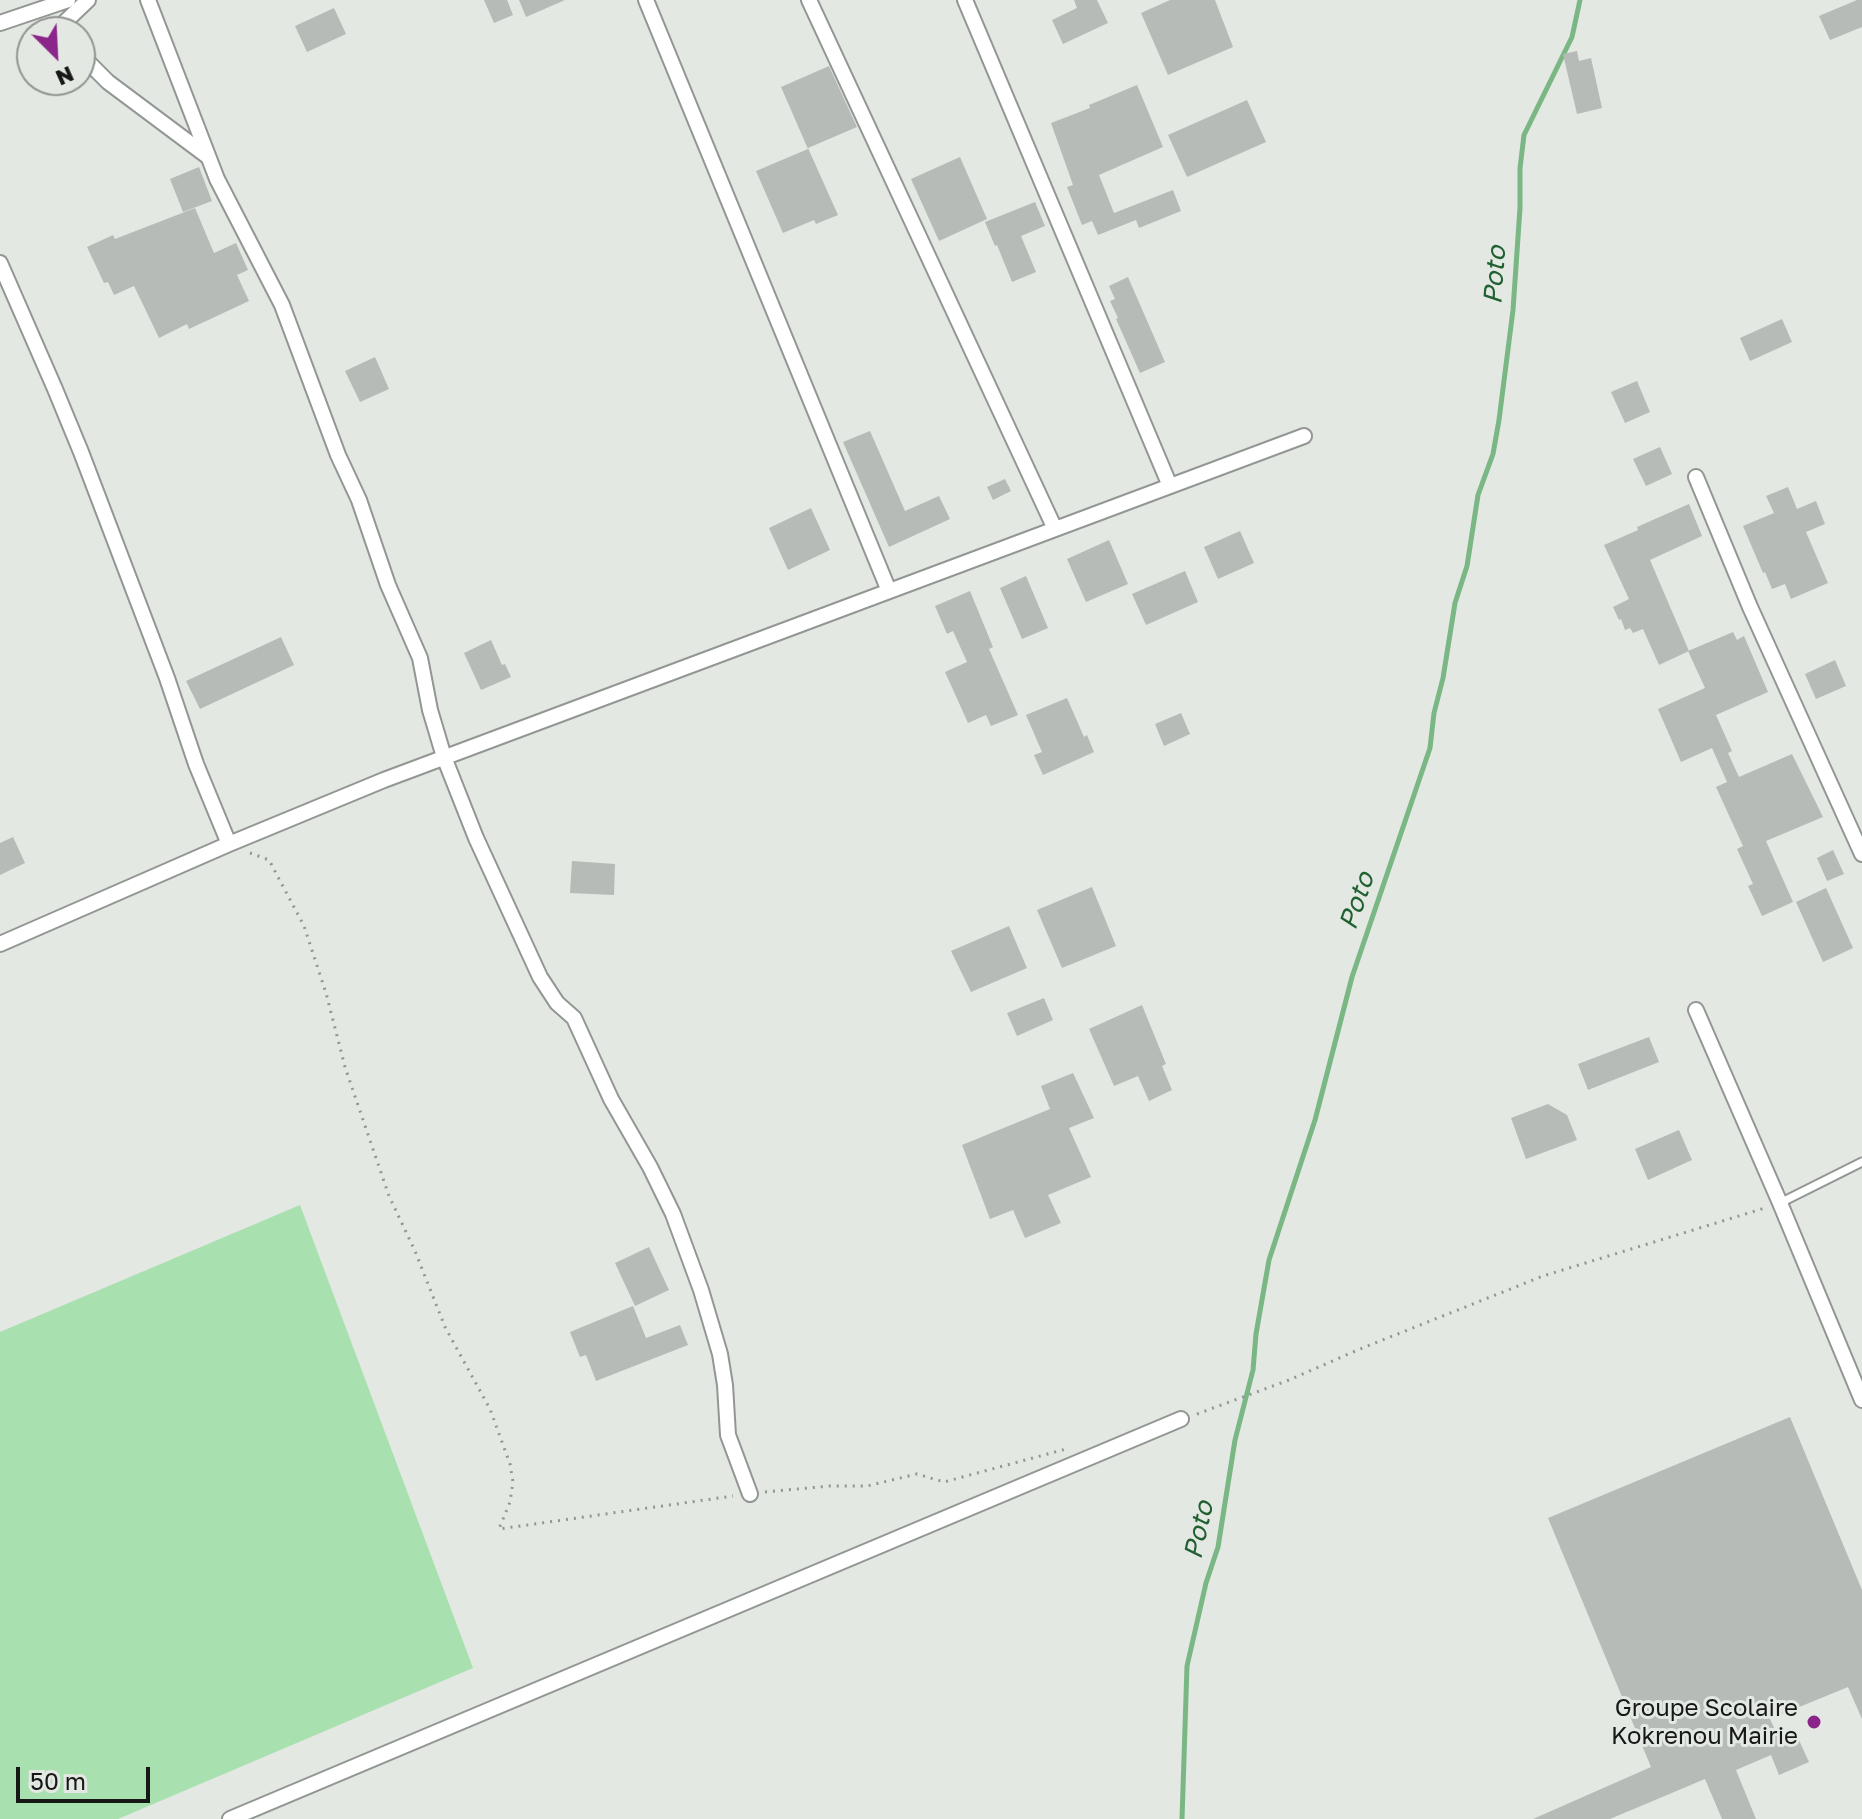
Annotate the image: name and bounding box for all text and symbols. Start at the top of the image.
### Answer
north arrow [16,16,96,96]
text: N [52,61,78,92]
water label: Poto [1477,245,1513,305]
water label: Poto [1333,868,1381,934]
water label: Poto [1178,1498,1220,1562]
place label: Groupe Scolaire Kokrenou Mairie [1611,1694,1798,1750]
marker: Groupe Scolaire Kokrenou Mairie [1805,1713,1823,1731]
scale bar [20,1751,154,1801]
text: 50 m [30,1766,86,1795]

